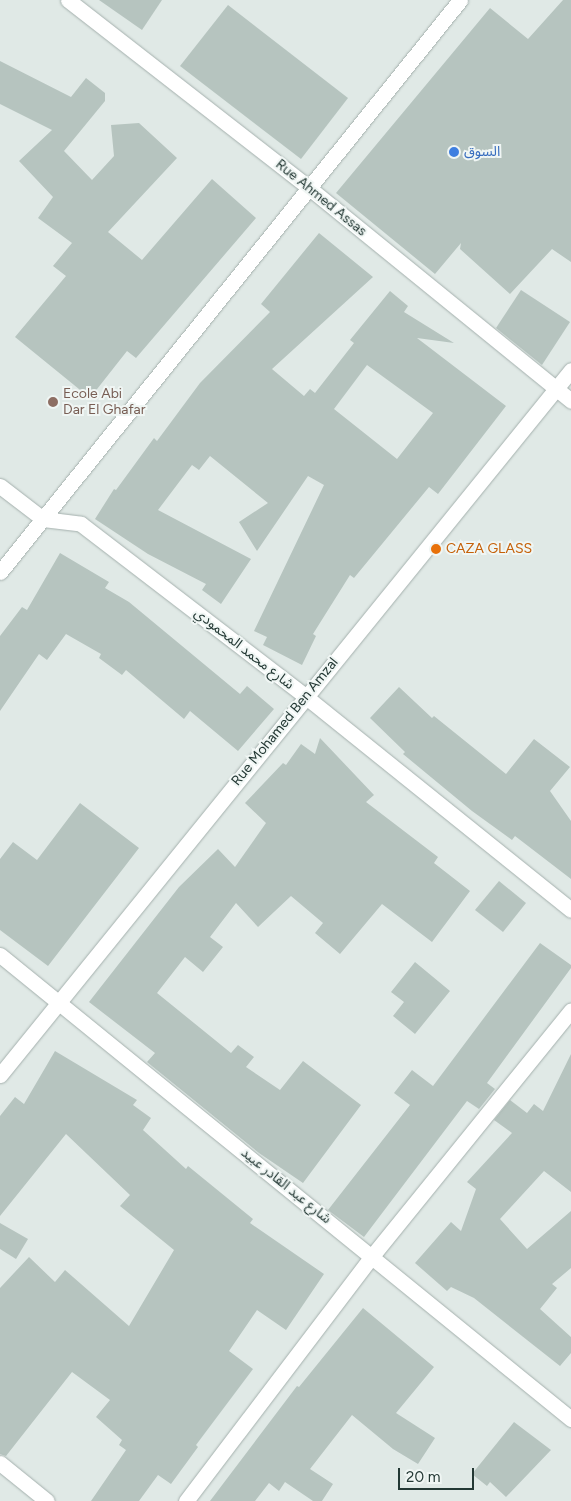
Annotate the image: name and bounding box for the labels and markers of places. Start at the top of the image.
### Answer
place label: السوق [464,144,500,160]
marker: السوق [448,146,460,158]
place label: Ecole Abi Dar El Ghafar [63,386,145,418]
marker: Ecole Abi Dar El Ghafar [47,396,59,408]
place label: CAZA GLASS [446,541,532,557]
marker: CAZA GLASS [430,543,442,555]

